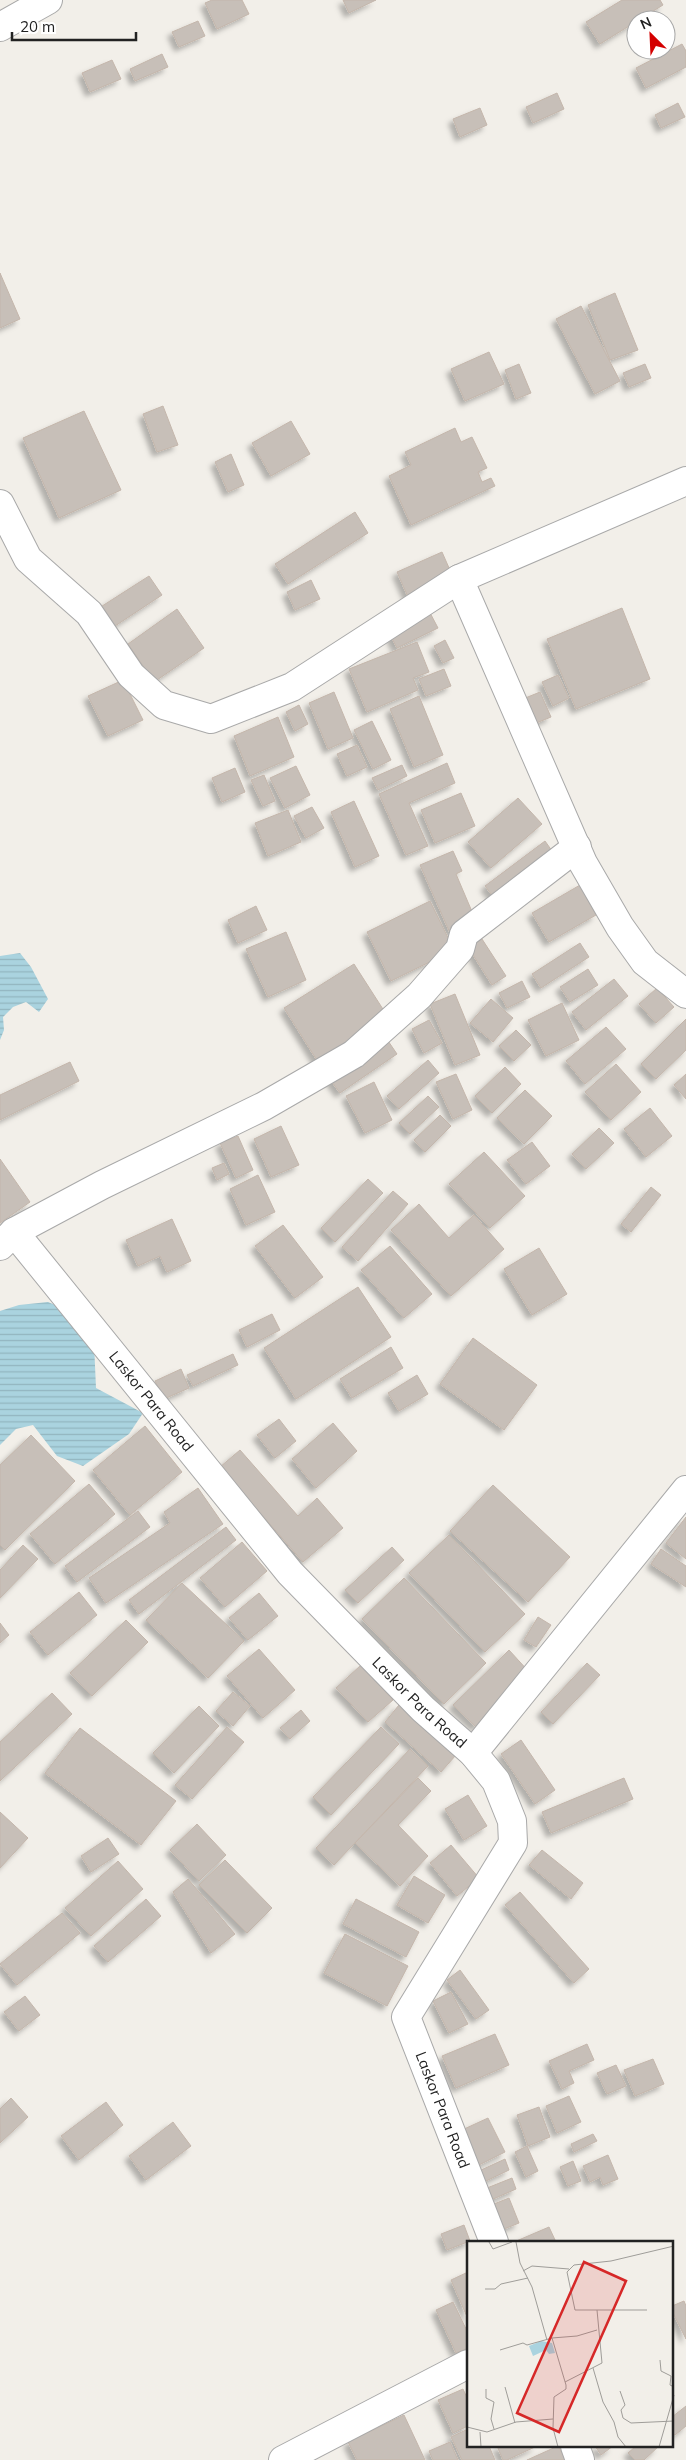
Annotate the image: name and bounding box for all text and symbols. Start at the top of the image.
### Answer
scale bar [12,10,136,42]
north arrow [626,10,676,60]
text: N [637,13,654,33]
text: 20 m [20,17,55,36]
street label: Laskor Para Road [105,1347,198,1455]
street label: Laskor Para Road [368,1653,471,1752]
street label: Laskor Para Road [411,2049,474,2171]
inset map [467,2241,674,2448]

